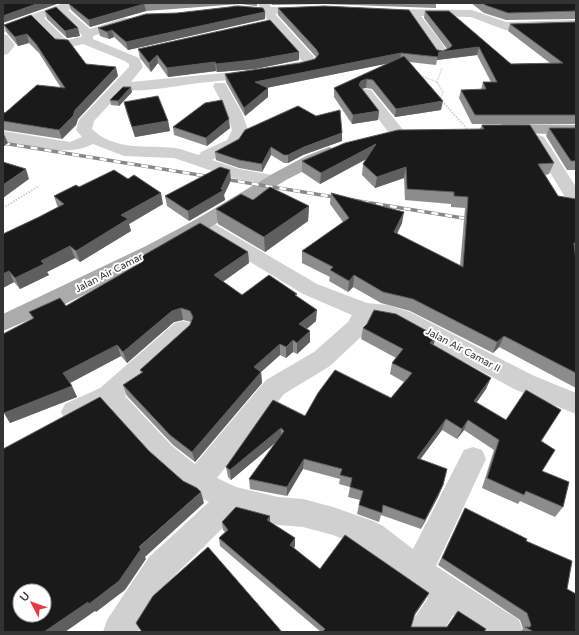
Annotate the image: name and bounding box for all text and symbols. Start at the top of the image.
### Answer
street label: Jalan Air Camar [73,251,145,295]
street label: Jalan Air Camar II [424,325,502,375]
north arrow [12,583,52,623]
text: U [17,589,32,604]

